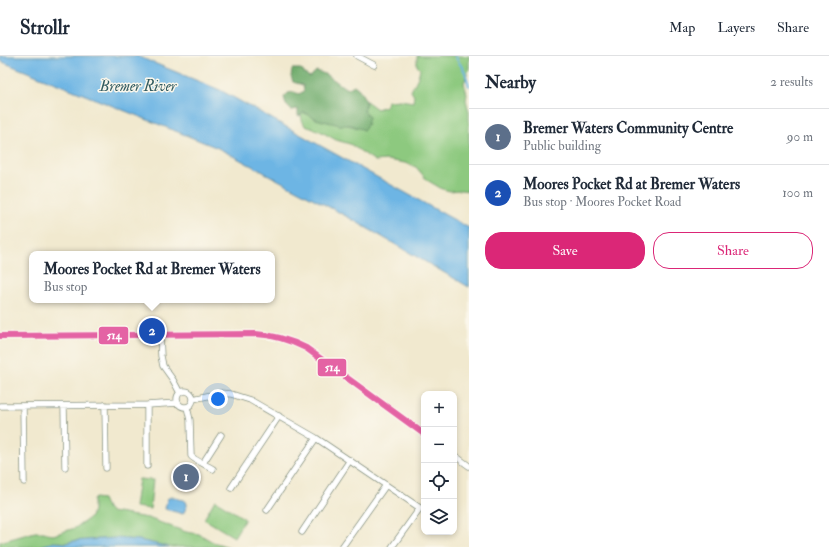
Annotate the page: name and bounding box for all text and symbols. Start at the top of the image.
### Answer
text: Strollr [20,16,70,40]
text: Map [669,19,695,36]
text: Layers [717,19,755,36]
text: Share [777,19,809,36]
text: Nearby [485,72,536,93]
text: 2 results [770,74,813,90]
water label: Bremer River [99,77,178,96]
text: Bremer Waters Community Centre [523,119,733,138]
text: 1 [496,129,500,145]
text: 90 m [787,129,813,145]
text: Public building [523,138,601,154]
text: Moores Pocket Rd at Bremer Waters [523,175,740,194]
text: 2 [495,185,501,201]
text: 100 m [782,185,813,201]
text: Bus stop · Moores Pocket Road [523,194,682,210]
button: Save [485,232,645,269]
button: Share [653,232,813,269]
popup [29,251,275,303]
text: Moores Pocket Rd at Bremer Waters [43,260,261,279]
text: Bus stop [43,279,87,295]
pin: 2 [139,316,165,346]
line badge: 514 [98,326,129,345]
text: 514 [107,329,122,343]
line badge: 514 [317,358,347,377]
text: 514 [325,361,340,375]
your location [208,389,228,409]
map controls [421,391,457,535]
button: + [421,391,457,427]
button: − [421,427,457,463]
pin: 1 [173,462,199,492]
button: locate [421,463,457,499]
button: layers [421,499,457,535]

